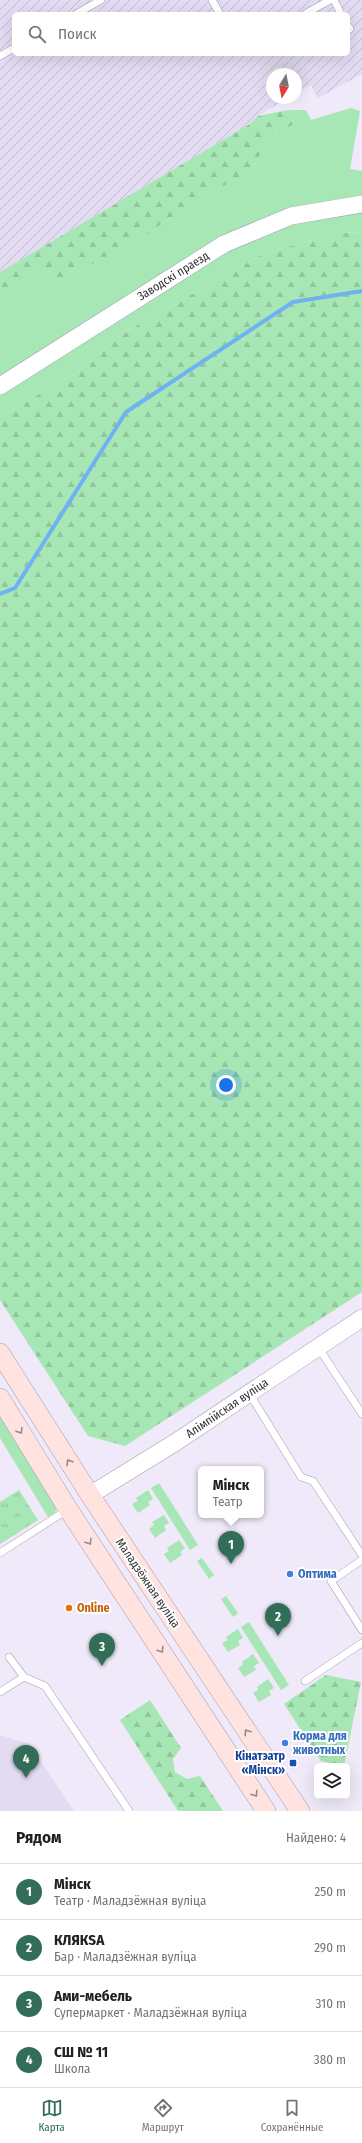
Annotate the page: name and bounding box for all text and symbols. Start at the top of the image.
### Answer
search box [12,12,350,56]
icon: search [26,23,48,45]
text: Поиск [58,25,96,43]
north arrow [266,68,302,104]
street label: Заводскі праезд [135,248,211,304]
your location [216,1075,236,1095]
street label: Алімпійская вуліца [183,1375,271,1441]
one-way arrow [16,1427,23,1434]
one-way arrow [66,1459,74,1466]
popup [198,1466,264,1518]
text: Мінск [213,1476,249,1494]
text: Театр [213,1494,243,1509]
pin: 1 [218,1531,244,1564]
street label: Маладзёжная вуліца [113,1536,183,1630]
one-way arrow [85,1537,92,1544]
place label: Оптима [298,1567,337,1581]
marker: Оптима [285,1569,295,1579]
place label: Online [77,1601,110,1615]
marker: Online [64,1603,74,1613]
pin: 2 [265,1603,291,1636]
pin: 3 [89,1633,115,1666]
one-way arrow [156,1646,163,1653]
one-way arrow [244,1729,252,1736]
place label: Корма для животных [292,1729,347,1757]
marker: Корма для животных [280,1738,290,1748]
pin: 4 [13,1745,39,1778]
place label: Кінатэатр «Мінск» [235,1749,285,1777]
marker: Кінатэатр «Мінск» [288,1758,298,1768]
map controls [314,1763,350,1799]
button: layers [314,1763,350,1799]
one-way arrow [250,1790,258,1797]
text: Рядом [16,1827,61,1848]
text: Найдено: 4 [286,1830,346,1845]
text: Мінск [54,1875,91,1893]
text: 1 [26,1884,32,1899]
text: 250 m [314,1884,346,1899]
text: Театр · Маладзёжная вуліца [54,1893,206,1908]
text: КЛЯКSА [54,1931,104,1949]
text: 2 [26,1940,32,1955]
text: 290 m [314,1940,346,1955]
text: Бар · Маладзёжная вуліца [54,1949,197,1964]
text: Ами-мебель [54,1987,132,2005]
text: 3 [26,1996,32,2011]
text: 310 m [316,1996,346,2011]
text: Супермаркет · Маладзёжная вуліца [54,2005,247,2020]
text: СШ № 11 [54,2043,108,2061]
text: 4 [26,2052,32,2067]
text: 380 m [314,2052,346,2067]
text: Школа [54,2061,90,2076]
tab: Карта [38,2097,65,2134]
tab: Маршрут [142,2097,184,2134]
tab: Сохранённые [261,2097,324,2134]

